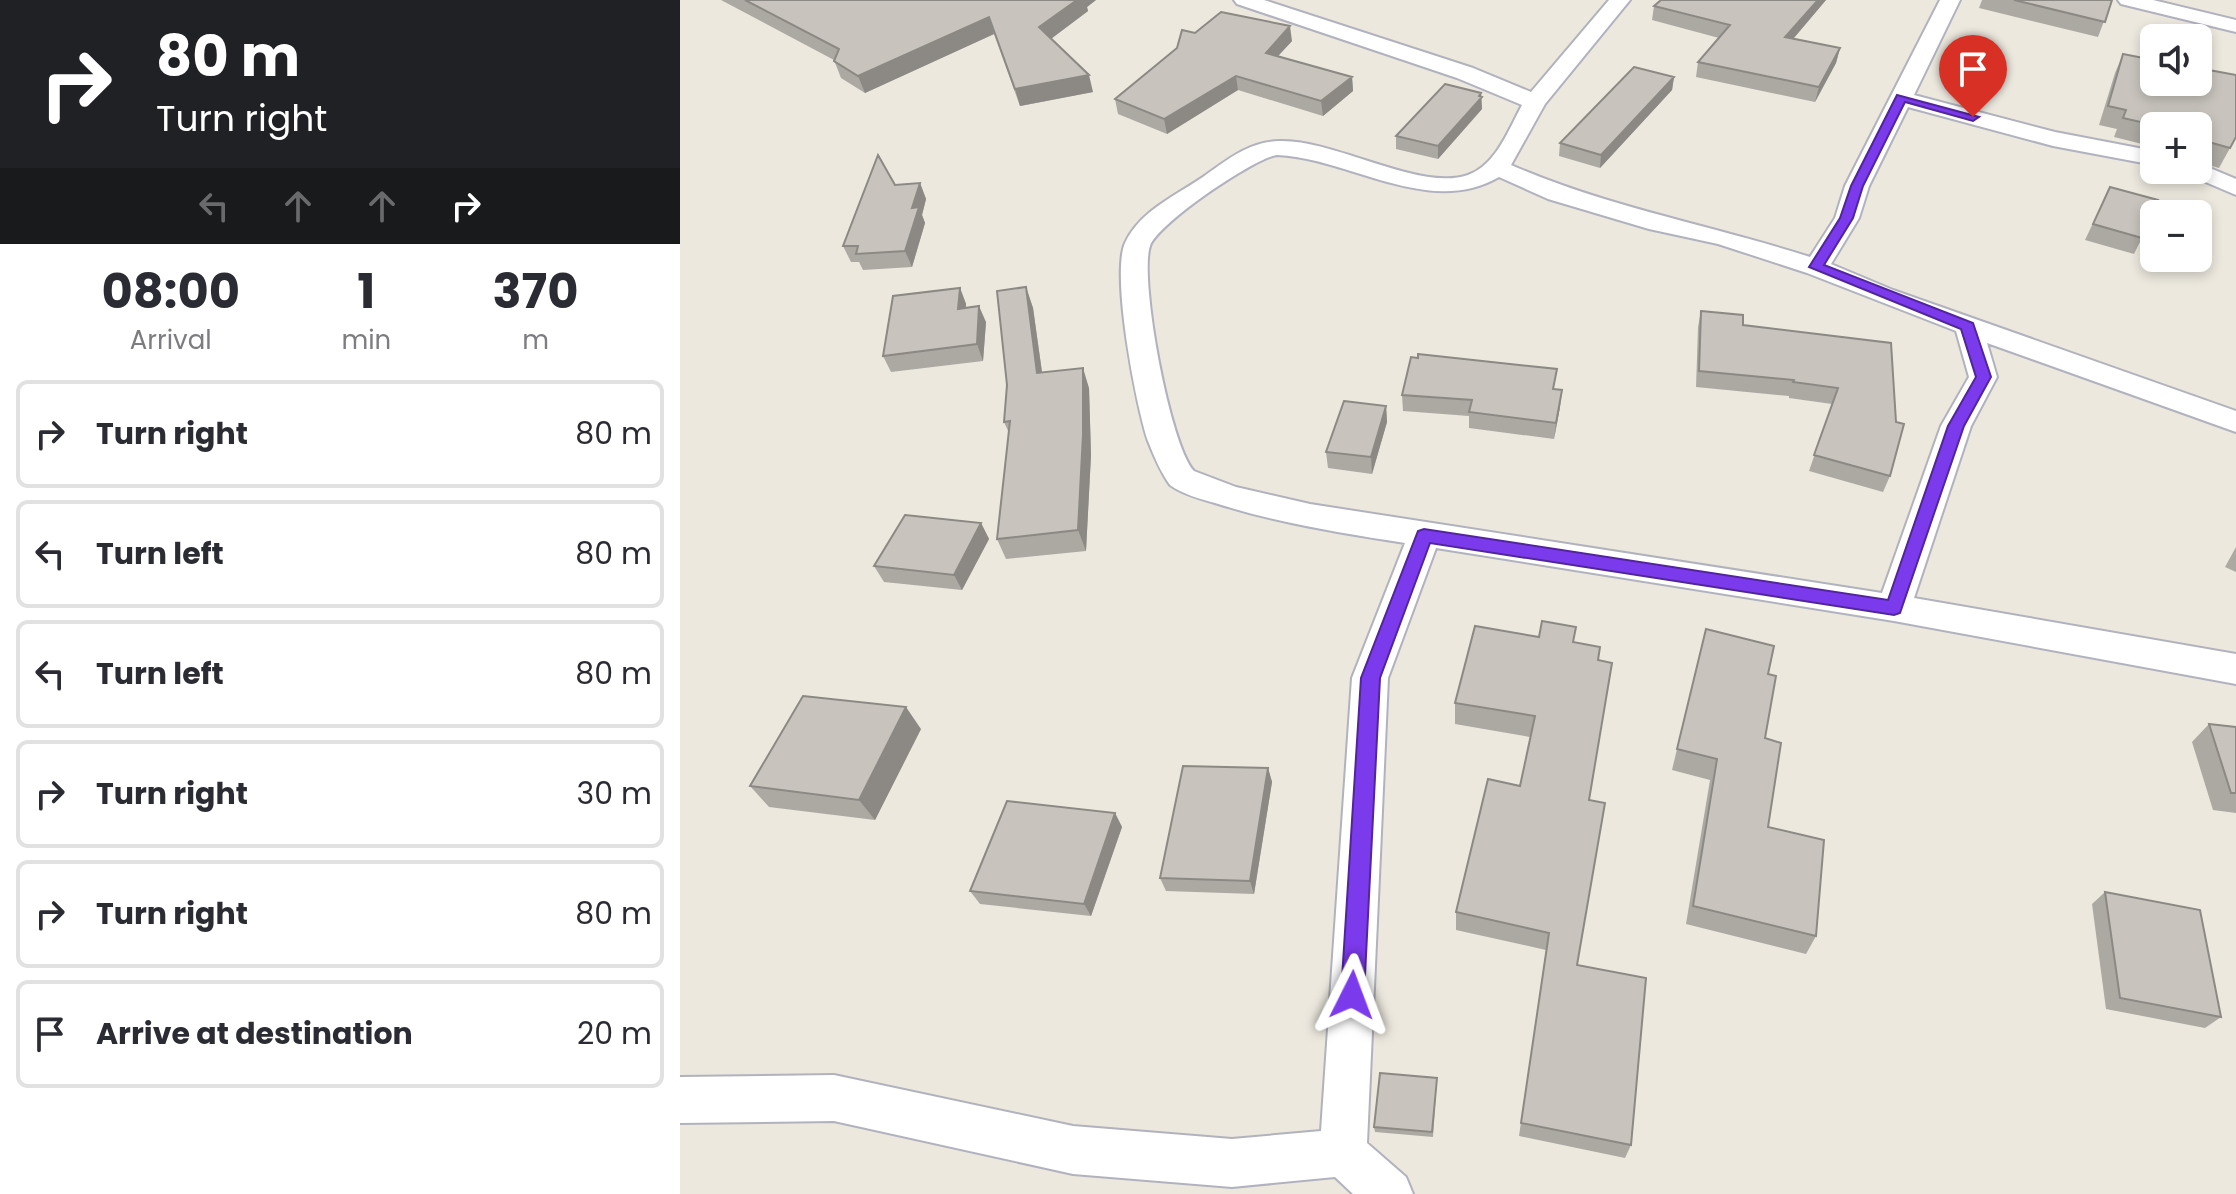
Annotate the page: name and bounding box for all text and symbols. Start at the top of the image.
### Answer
text: 80 m [156,17,300,96]
map controls [2140,24,2212,272]
button: sound [2140,24,2212,96]
icon: right [24,32,128,136]
pin [1939,35,2007,117]
icon: arrive [1951,47,1995,91]
text: Turn right [156,93,327,144]
button: + [2140,112,2212,184]
icon: left [192,184,236,228]
icon: ahead [276,184,320,228]
icon: ahead [360,184,404,228]
icon: right [444,184,488,228]
button: − [2140,200,2212,272]
text: 08:00 [101,258,240,325]
text: 1 [357,258,375,325]
text: 370 [493,258,579,325]
text: Arrival [130,322,212,358]
text: min [341,322,391,358]
text: m [522,322,549,358]
icon: right [28,412,72,456]
text: Turn right [96,412,248,455]
text: 80 m [575,412,652,455]
icon: left [28,532,72,576]
text: Turn left [96,532,224,575]
text: 80 m [575,532,652,575]
icon: left [28,652,72,696]
text: Turn left [96,652,224,695]
text: 80 m [575,652,652,695]
icon: right [28,772,72,816]
text: Turn right [96,772,248,815]
text: 30 m [577,772,652,815]
icon: right [28,892,72,936]
text: Turn right [96,892,248,935]
text: 80 m [575,892,652,935]
position arrow [1310,953,1394,1037]
icon: arrive [28,1012,72,1056]
text: Arrive at destination [96,1012,413,1055]
text: 20 m [577,1012,652,1055]

